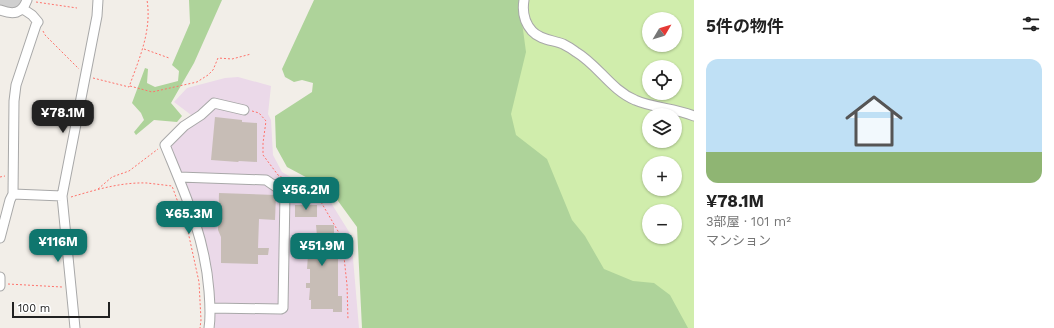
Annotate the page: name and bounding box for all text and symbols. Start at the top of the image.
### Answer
north arrow [642,12,682,52]
map controls [642,12,682,244]
icon: filters [1020,13,1042,35]
text: 5件の物件 [706,16,784,36]
button: locate [642,60,682,100]
icon: home [838,85,910,157]
pin: ¥78.1M [30,100,96,134]
text: ¥78.1M [41,105,85,120]
button: layers [642,108,682,148]
button: + [642,156,682,196]
pin: ¥56.2M [273,177,339,211]
text: ¥56.2M [282,182,330,197]
text: ¥78.1M [706,191,764,211]
pin: ¥65.3M [156,201,222,235]
button: − [642,204,682,244]
text: ¥65.3M [165,206,213,221]
text: 3部屋 · 101 m² [706,214,791,229]
pin: ¥116M [30,229,86,263]
pin: ¥51.9M [289,233,355,267]
text: マンション [706,233,771,248]
text: ¥116M [38,234,78,249]
text: ¥51.9M [299,238,345,253]
scale bar [12,300,110,319]
text: 100 m [18,302,50,315]

